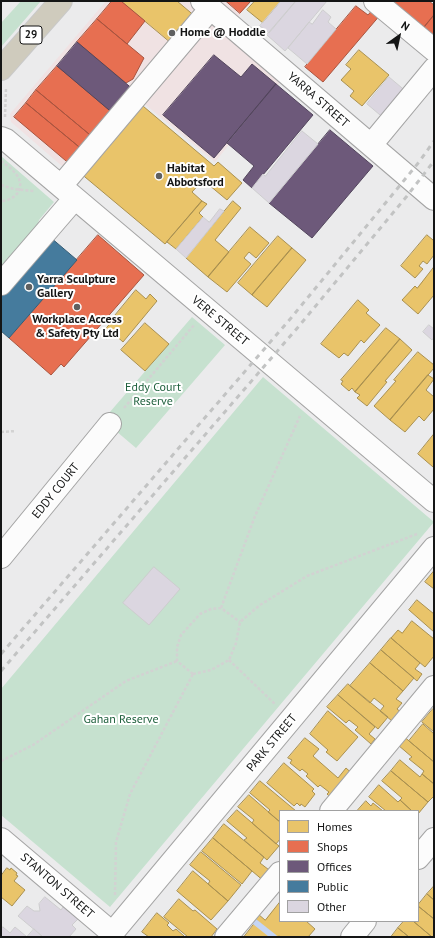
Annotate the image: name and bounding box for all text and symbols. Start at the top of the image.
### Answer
north arrow [379,16,419,56]
text: N [399,18,412,34]
road number: 29 [20,26,42,44]
place label: Home @ Hoddle [180,26,266,40]
marker: Home @ Hoddle [167,28,177,38]
street label: YARRA STREET [284,69,352,131]
place label: Habitat Abbotsford [167,162,224,190]
marker: Habitat Abbotsford [154,171,164,181]
place label: Yarra Sculpture Gallery [37,273,116,301]
marker: Yarra Sculpture Gallery [24,282,34,292]
street label: VERE STREET [189,293,251,349]
marker: Workplace Access & Safety Pty Ltd [72,302,82,312]
place label: Workplace Access & Safety Pty Ltd [32,313,122,341]
park label: Eddy Court Reserve [125,381,181,409]
street label: EDDY COURT [29,460,83,522]
street label: PARK STREET [244,711,300,775]
park label: Gahan Reserve [83,713,159,727]
legend [279,810,419,922]
text: Homes [317,819,352,834]
text: Shops [317,839,348,854]
street label: STANTON STREET [17,850,97,922]
text: Offices [317,859,352,874]
text: Public [317,879,348,894]
text: Other [317,899,346,914]

